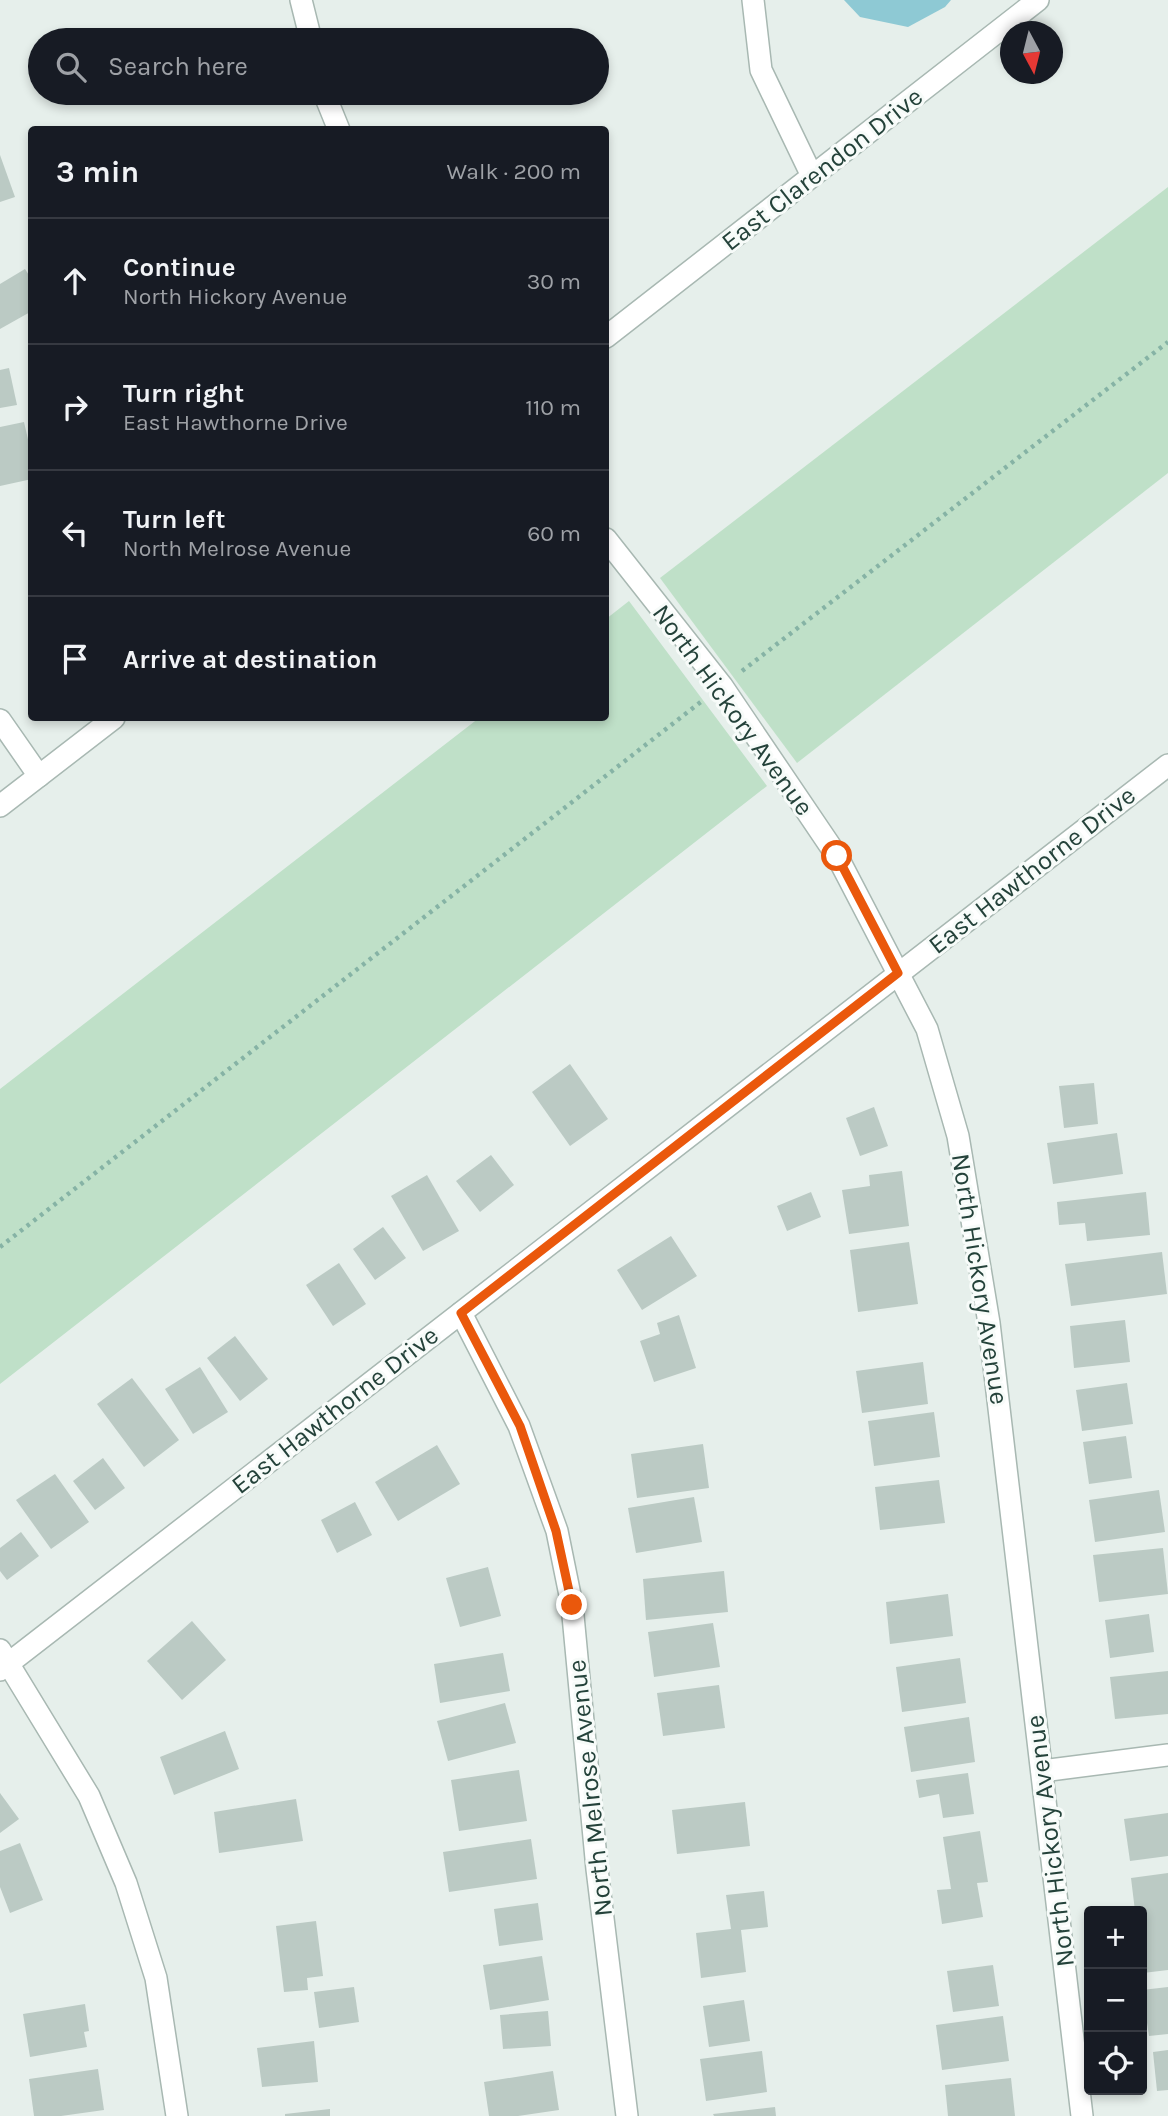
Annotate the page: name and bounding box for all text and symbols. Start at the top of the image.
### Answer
north arrow [1000,21,1063,84]
search box [28,28,609,105]
icon: search [52,48,90,86]
text: Search here [108,51,248,82]
street label: East Clarendon Drive [715,81,929,257]
text: 3 min [56,154,139,190]
text: Walk · 200 m [446,158,581,185]
text: Continue [123,252,235,283]
icon: ahead [56,262,94,300]
text: 30 m [527,268,581,295]
text: North Hickory Avenue [123,283,347,310]
text: Turn right [123,378,244,409]
icon: right [56,388,94,426]
text: 110 m [525,394,581,421]
text: East Hawthorne Drive [123,409,348,436]
text: Turn left [123,504,225,535]
icon: left [56,514,94,552]
text: 60 m [527,520,581,547]
text: North Melrose Avenue [123,535,351,562]
street label: North Hickory Avenue [646,598,820,822]
icon: arrive [56,640,94,678]
text: Arrive at destination [123,644,377,675]
street label: East Hawthorne Drive [922,780,1142,960]
route start [821,840,852,871]
street label: North Hickory Avenue [945,1151,1015,1407]
street label: East Hawthorne Drive [225,1320,445,1500]
route end [556,1589,587,1620]
street label: North Melrose Avenue [561,1658,619,1918]
street label: North Hickory Avenue [1019,1713,1081,1969]
map controls [1084,1906,1147,2095]
button: + [1084,1906,1147,1969]
button: − [1084,1969,1147,2032]
button: locate [1084,2032,1147,2095]

